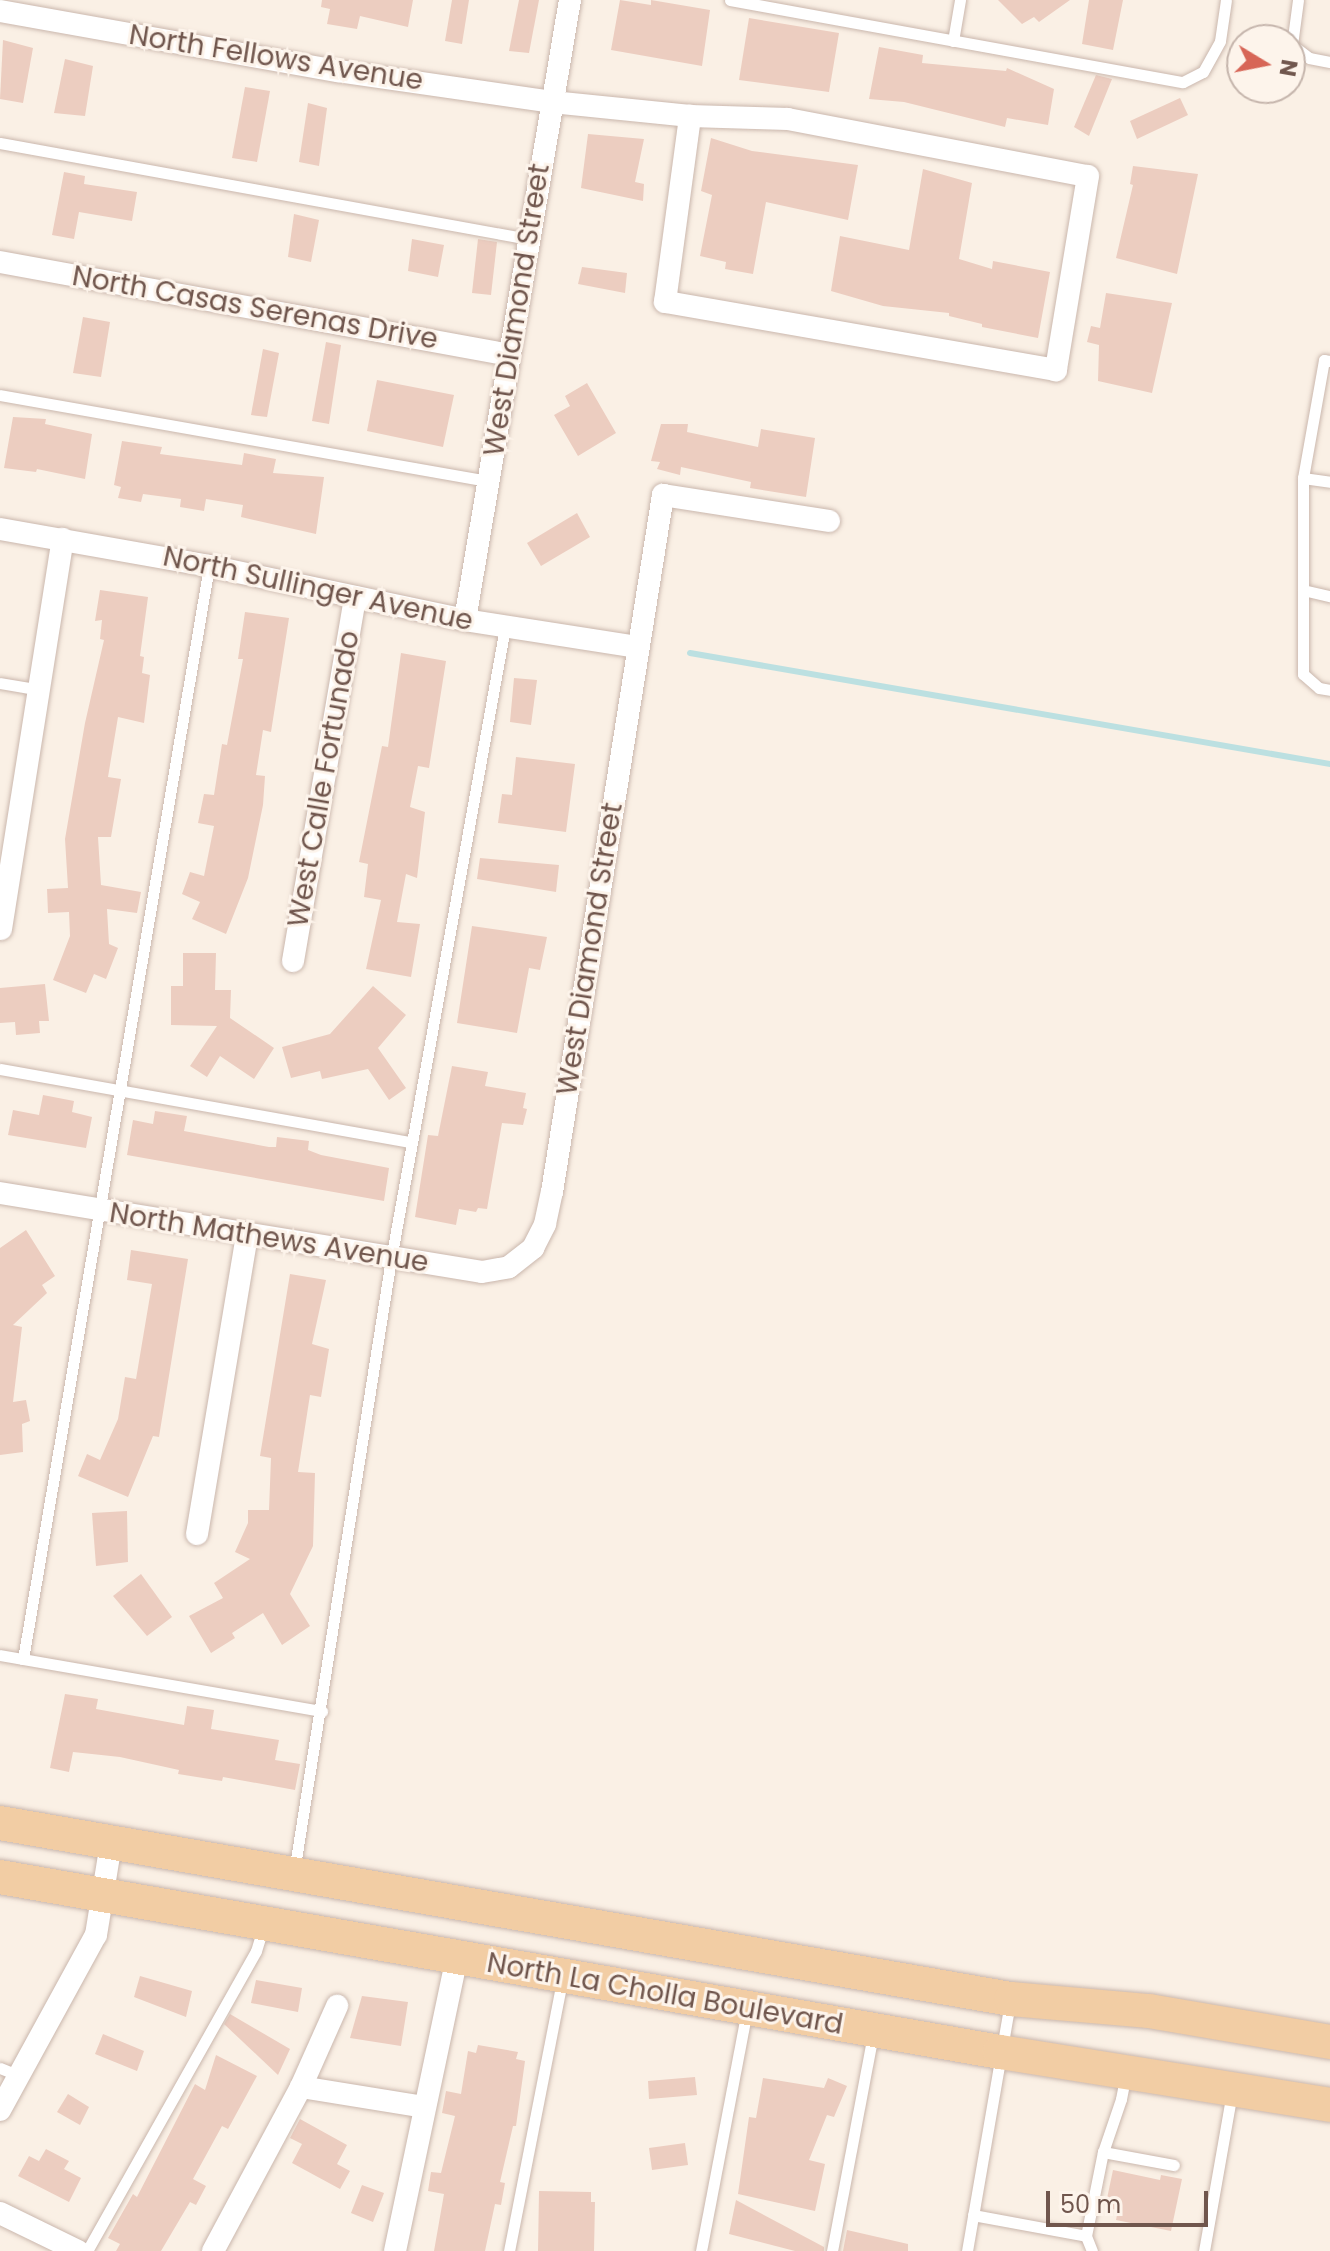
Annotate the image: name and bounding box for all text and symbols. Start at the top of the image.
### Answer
street label: North Fellows Avenue [127,18,425,98]
north arrow [1226,24,1306,104]
text: N [1271,57,1305,79]
street label: West Diamond Street [477,161,557,459]
street label: North Casas Serenas Drive [70,259,440,357]
street label: North Sullinger Avenue [160,540,476,638]
street label: West Calle Fortunado [281,628,367,930]
street label: West Diamond Street [550,800,630,1098]
street label: North Mathews Avenue [107,1196,431,1280]
street label: North La Cholla Boulevard [484,1946,846,2042]
scale bar [1050,2175,1212,2225]
text: 50 m [1060,2188,1121,2221]

